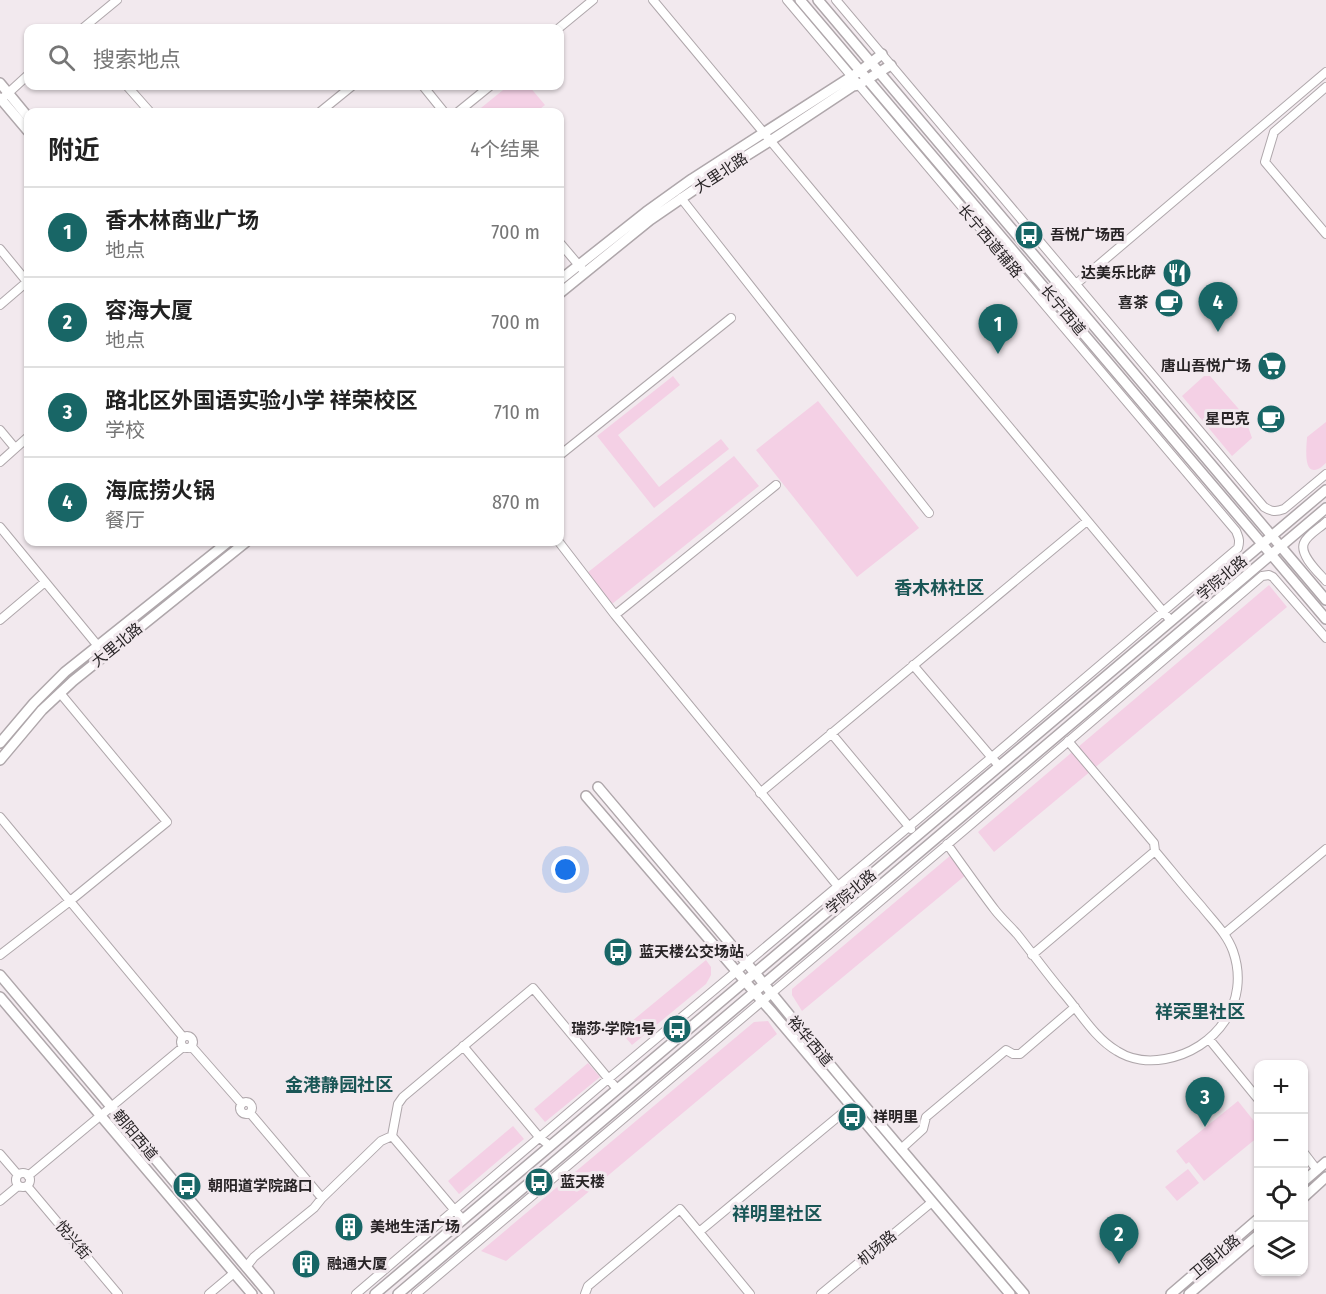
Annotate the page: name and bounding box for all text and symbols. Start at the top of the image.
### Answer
search box [24,24,564,90]
icon: search [45,41,78,74]
text: 搜索地点 [93,46,181,73]
text: 附近 [48,135,100,166]
text: 4个结果 [470,137,540,161]
street label: 大里北路 [691,149,751,197]
street label: 长宁西道辅路 [954,201,1026,281]
text: 香木林商业广场 [105,207,259,234]
bus stop icon: 吾悦广场西 [1013,219,1045,251]
text: 1 [63,220,72,244]
text: 700 m [491,220,540,244]
place label: 吾悦广场西 [1050,226,1125,244]
text: 地点 [105,238,145,262]
restaurant icon: 达美乐比萨 [1161,257,1193,289]
place label: 达美乐比萨 [1081,264,1156,282]
street label: 长宁西道 [1037,281,1089,339]
pin: 4 [1198,282,1238,332]
cafe icon: 喜茶 [1153,287,1185,319]
place label: 喜茶 [1118,294,1149,312]
text: 容海大厦 [105,297,193,324]
pin: 1 [978,304,1018,354]
text: 2 [63,310,72,334]
text: 700 m [491,310,540,334]
text: 地点 [105,328,145,352]
supermarket icon: 唐山吾悦广场 [1256,350,1288,382]
place label: 唐山吾悦广场 [1161,357,1251,375]
text: 路北区外国语实验小学 祥荣校区 [105,387,418,414]
text: 3 [63,400,72,424]
text: 710 m [494,400,540,424]
cafe icon: 星巴克 [1255,403,1287,435]
place label: 星巴克 [1205,410,1250,428]
text: 学校 [105,418,145,442]
text: 海底捞火锅 [105,477,215,504]
text: 4 [62,490,73,514]
text: 870 m [492,490,540,514]
text: 餐厅 [105,508,145,532]
street label: 学院北路 [1193,552,1251,604]
district label: 香木林社区 [894,577,984,599]
street label: 大里北路 [88,619,146,671]
your location [551,855,580,884]
street label: 学院北路 [822,866,880,918]
bus stop icon: 蓝天楼公交场站 [602,936,634,968]
place label: 蓝天楼公交场站 [639,943,744,961]
district label: 祥荣里社区 [1155,1001,1245,1023]
street label: 裕华西道 [784,1012,836,1070]
bus stop icon: 瑞莎·学院1号 [661,1013,693,1045]
place label: 瑞莎·学院1号 [571,1020,656,1038]
map controls [1254,1060,1308,1276]
button: + [1254,1060,1308,1114]
district label: 金港静园社区 [285,1074,393,1096]
pin: 3 [1186,1078,1224,1127]
bus stop icon: 祥明里 [836,1101,868,1133]
street label: 朝阳西道 [109,1106,161,1164]
place label: 祥明里 [873,1108,918,1126]
button: − [1254,1114,1308,1168]
bus stop icon: 蓝天楼 [523,1166,555,1198]
button: locate [1254,1168,1308,1222]
bus stop icon: 朝阳道学院路口 [171,1170,203,1202]
place label: 蓝天楼 [560,1173,605,1191]
place label: 朝阳道学院路口 [208,1177,313,1195]
district label: 祥明里社区 [732,1203,822,1225]
building icon: 美地生活广场 [333,1211,365,1243]
pin: 2 [1100,1214,1138,1264]
street label: 悦兴街 [52,1217,94,1263]
place label: 美地生活广场 [370,1218,460,1236]
button: layers [1254,1222,1308,1276]
street label: 机场路 [854,1227,900,1269]
street label: 卫国北路 [1186,1231,1244,1283]
building icon: 融通大厦 [290,1248,322,1280]
place label: 融通大厦 [327,1255,387,1273]

